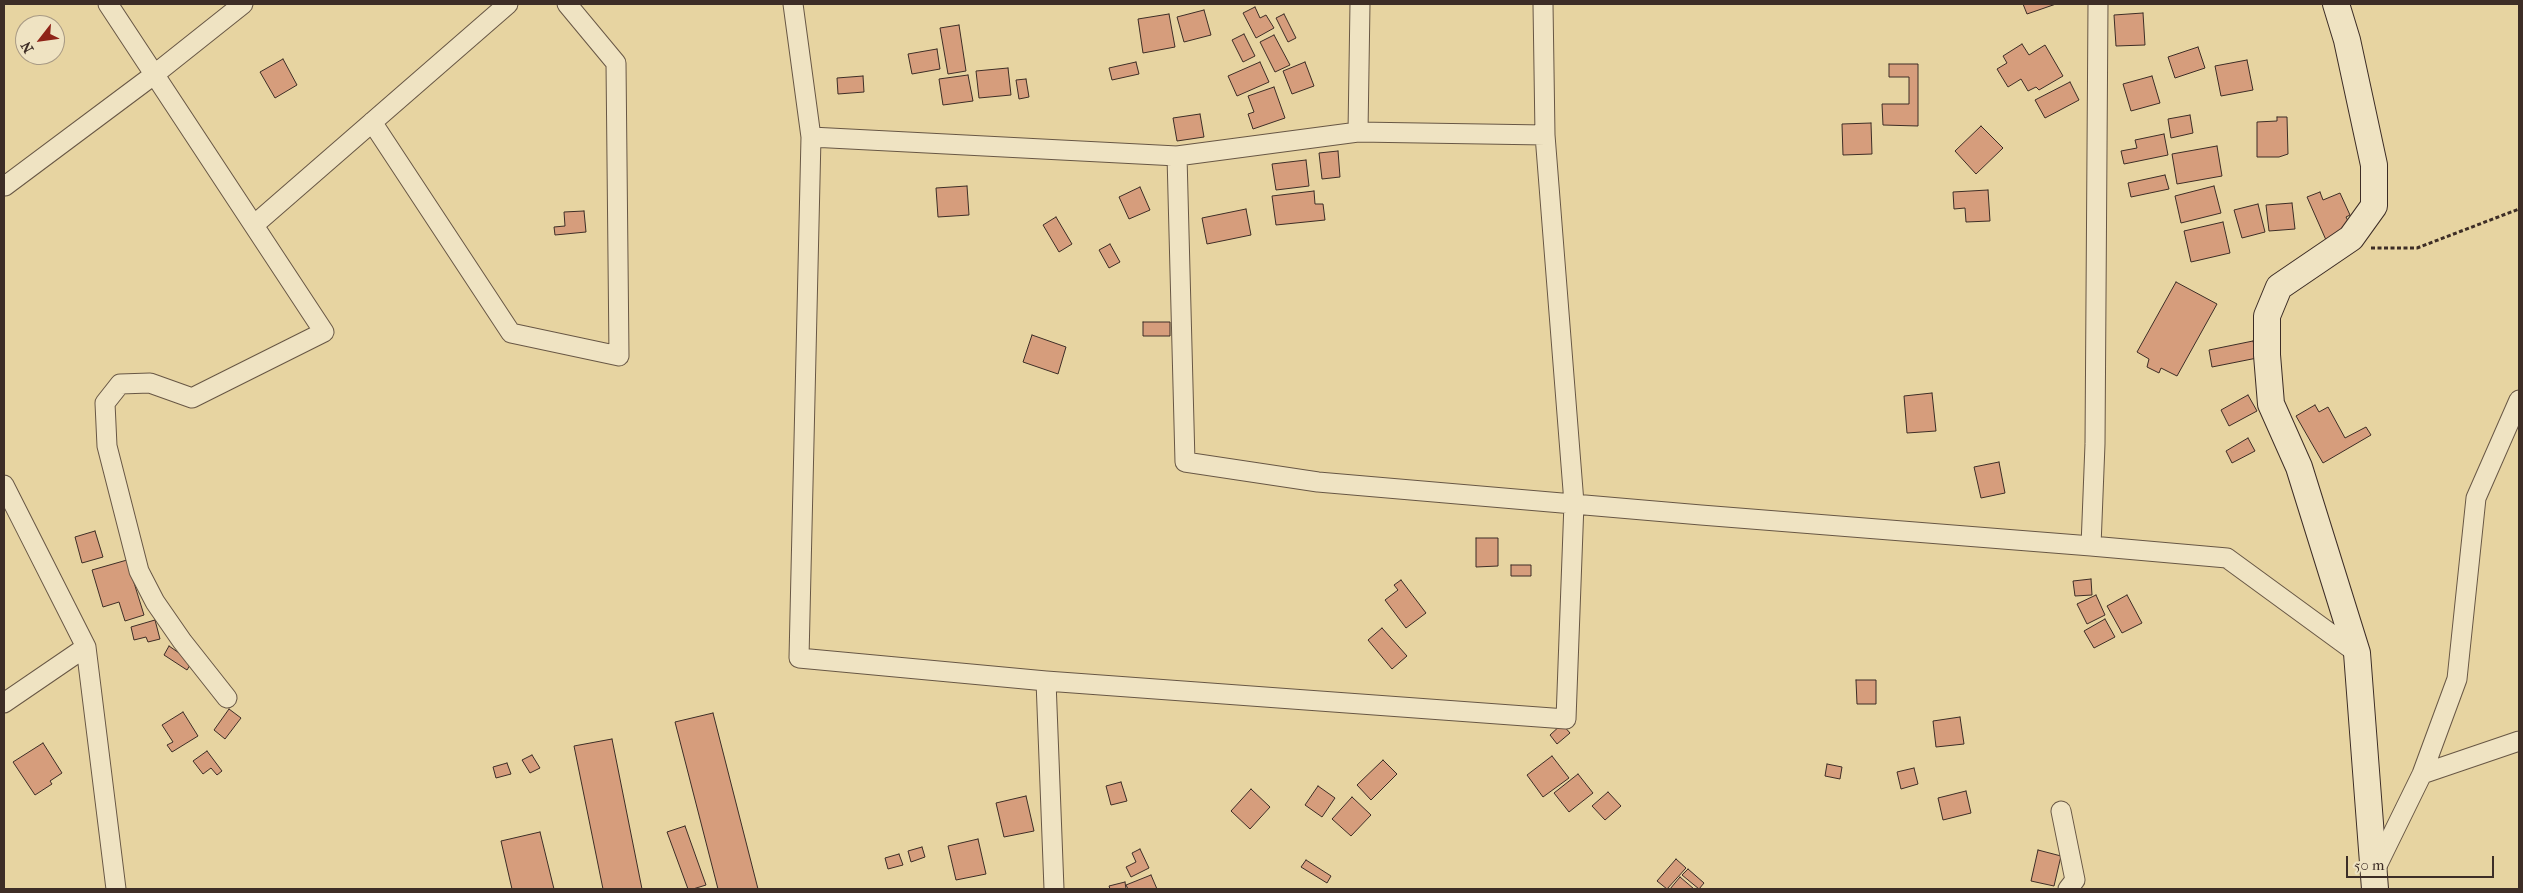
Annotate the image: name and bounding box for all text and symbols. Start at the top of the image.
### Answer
north arrow [15,15,65,65]
text: N [17,38,37,56]
scale bar [2348,846,2496,878]
text: 50 m [2354,856,2384,874]

